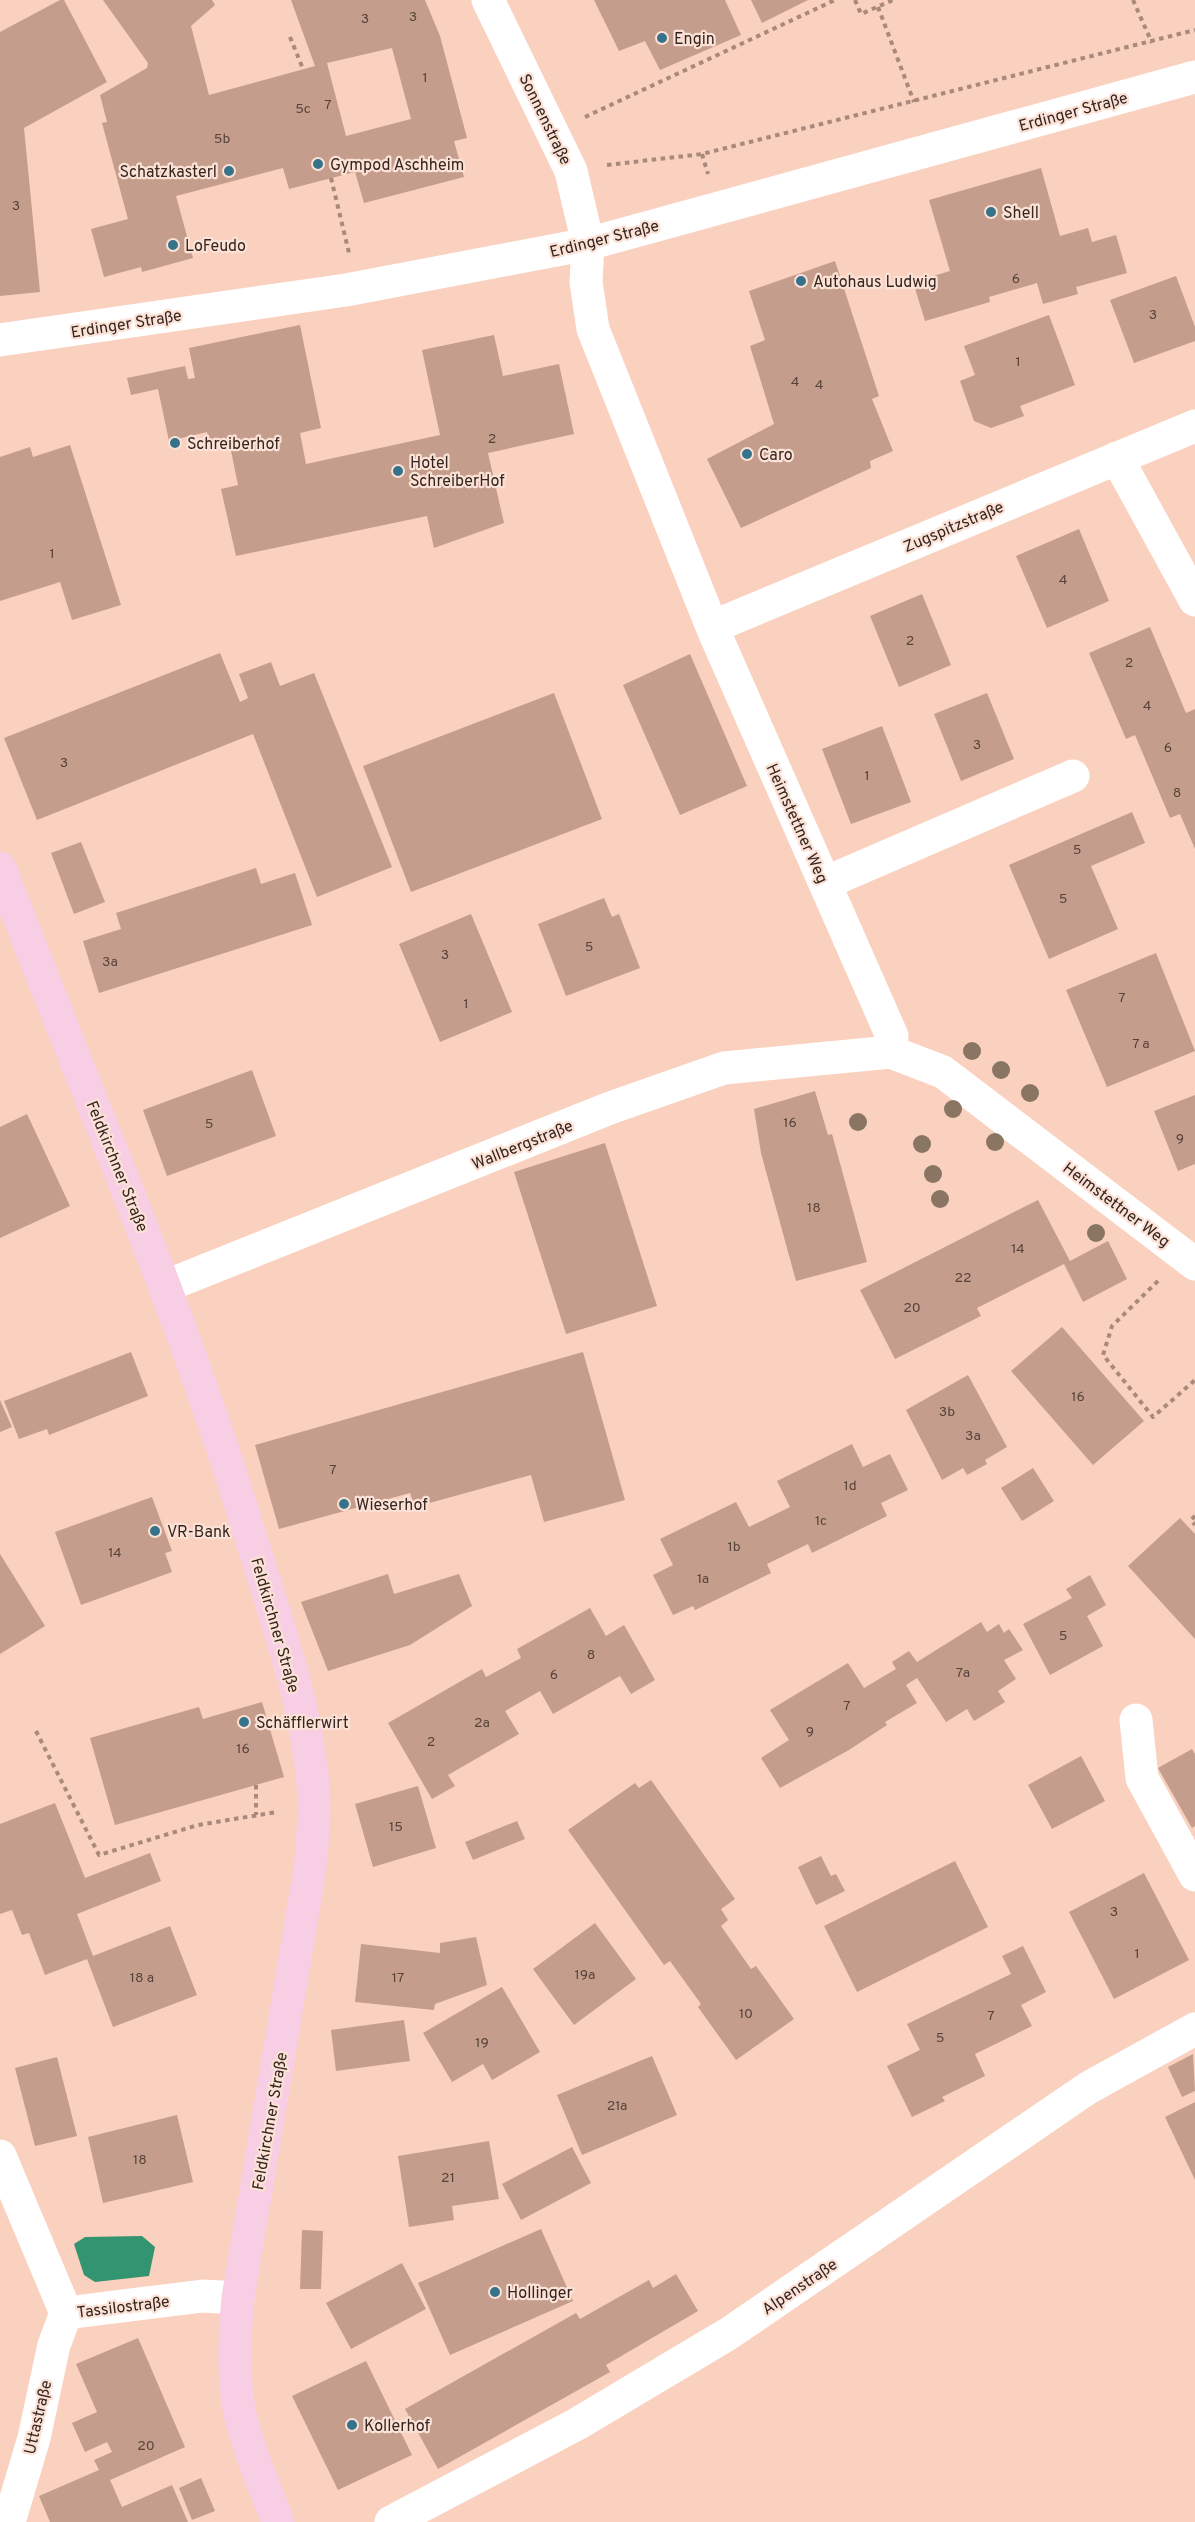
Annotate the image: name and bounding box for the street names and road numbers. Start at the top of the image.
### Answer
street label: Sonnenstraße [514,71,575,169]
street label: Erdinger Straße [1017,89,1130,137]
street label: Erdinger Straße [548,217,661,263]
street label: Erdinger Straße [69,306,183,344]
street label: Zugspitzstraße [901,498,1007,558]
street label: Heimstettner Weg [761,761,832,887]
street label: Feldkirchner Straße [81,1098,152,1235]
street label: Wallbergstraße [469,1117,576,1175]
street label: Heimstettner Weg [1058,1159,1173,1252]
street label: Feldkirchner Straße [245,1556,303,1695]
street label: Feldkirchner Straße [249,2051,293,2192]
street label: Alpenstraße [759,2255,842,2320]
street label: Tassilostraße [76,2292,171,2324]
street label: Uttastraße [21,2378,57,2457]

